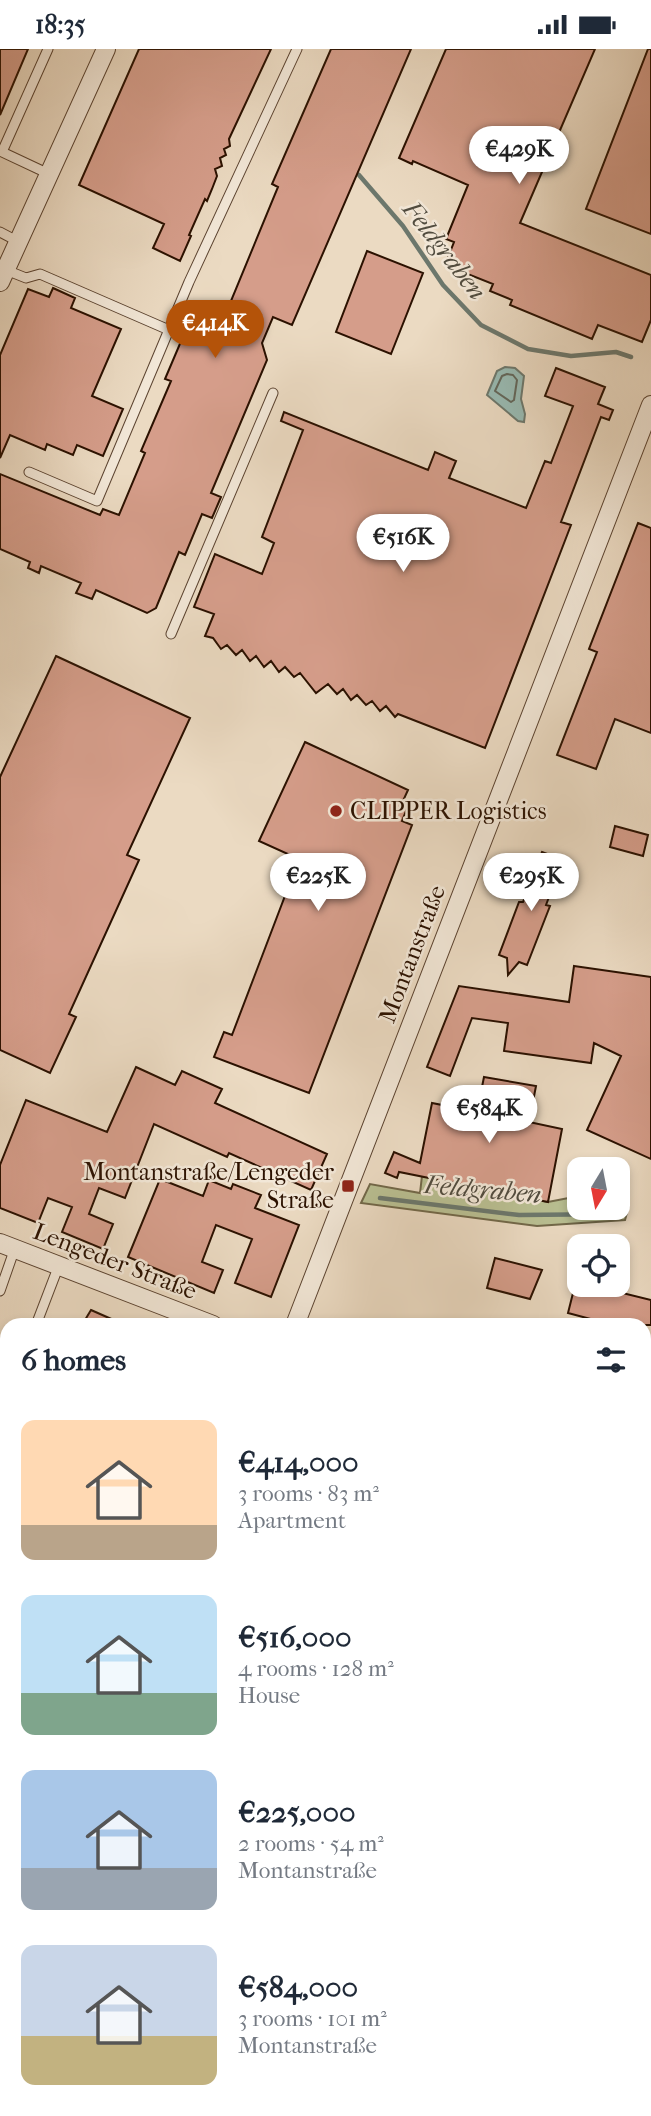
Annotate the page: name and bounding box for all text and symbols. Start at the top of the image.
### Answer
text: 18:35 [35,9,86,40]
pin: €429K [470,127,568,186]
text: €429K [485,135,553,162]
water label: Feldgraben [396,194,493,306]
pin: €414K [166,301,264,360]
text: €414K [182,309,248,336]
pin: €516K [354,515,452,574]
text: €516K [373,523,433,550]
place label: CLIPPER Logistics [350,797,547,825]
marker: CLIPPER Logistics [328,803,344,819]
pin: €225K [269,853,367,913]
pin: €295K [482,853,580,913]
text: €225K [286,862,350,889]
text: €295K [499,862,563,889]
street label: Montanstraße [373,881,451,1027]
pin: €584K [440,1085,538,1145]
text: €584K [456,1094,522,1121]
north arrow [567,1157,630,1220]
map controls [567,1157,630,1297]
place label: Montanstraße/Lengeder Straße [83,1158,335,1214]
water label: Feldgraben [422,1169,543,1210]
marker: Montanstraße/Lengeder Straße [340,1178,356,1194]
street label: Lengeder Straße [29,1217,201,1305]
button: locate [567,1234,630,1297]
icon: filters [592,1341,630,1379]
text: 6 homes [21,1343,126,1378]
text: €414,000 [238,1445,359,1480]
icon: home [77,1448,161,1532]
text: 3 rooms · 83 m² [238,1480,379,1507]
text: Apartment [238,1507,346,1534]
text: €516,000 [238,1620,351,1655]
icon: home [77,1623,161,1707]
text: 4 rooms · 128 m² [238,1655,394,1682]
text: House [238,1682,300,1709]
text: €225,000 [238,1795,356,1830]
icon: home [77,1798,161,1882]
text: 2 rooms · 54 m² [238,1830,384,1857]
text: Montanstraße [238,1857,377,1884]
text: €584,000 [238,1970,358,2005]
icon: home [77,1973,161,2057]
text: 3 rooms · 101 m² [238,2005,387,2032]
text: Montanstraße [238,2032,377,2059]

